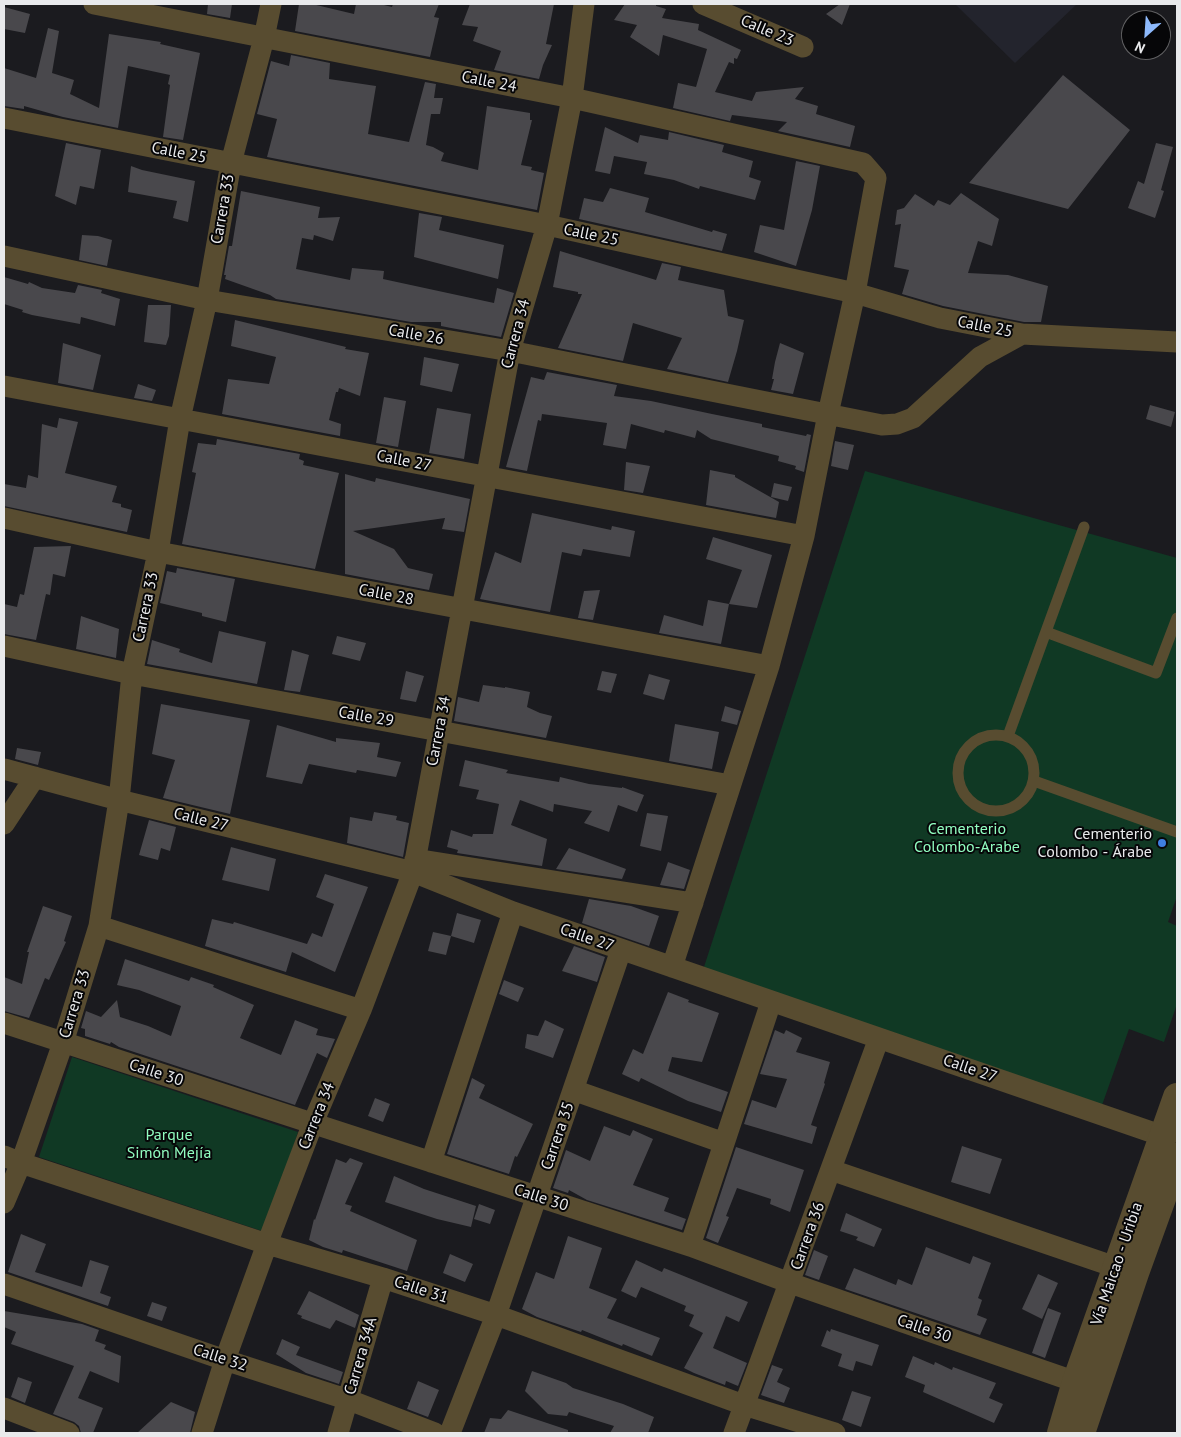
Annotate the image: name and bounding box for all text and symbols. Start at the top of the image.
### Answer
north arrow [1121,10,1171,60]
street label: Calle 23 [737,11,797,51]
text: N [1132,37,1148,58]
street label: Calle 24 [460,67,518,97]
street label: Calle 25 [150,138,208,168]
street label: Carrera 33 [207,172,239,246]
street label: Calle 25 [562,220,620,250]
street label: Carrera 34 [498,297,534,371]
street label: Calle 25 [956,312,1014,342]
street label: Calle 26 [387,321,445,349]
street label: Calle 27 [375,446,433,476]
street label: Carrera 33 [129,570,163,644]
street label: Calle 28 [357,580,415,610]
street label: Carrera 34 [423,694,455,768]
street label: Calle 29 [337,703,395,731]
street label: Calle 27 [172,804,230,836]
park label: Cementerio Colombo-Arabe [914,819,1020,857]
place label: Cementerio Colombo - Árabe [1038,824,1152,862]
marker: Cementerio Colombo - Árabe [1156,837,1168,849]
street label: Calle 27 [557,920,617,956]
street label: Carrera 33 [55,967,95,1041]
street label: Calle 27 [940,1051,1000,1087]
street label: Calle 30 [126,1055,186,1091]
street label: Carrera 34 [295,1080,339,1152]
street label: Carrera 35 [537,1099,579,1173]
park label: Parque Simón Mejía [127,1125,211,1163]
street label: Calle 30 [511,1180,571,1216]
street label: Carrera 36 [787,1199,829,1273]
street label: Vía Maicao - Uribia [1087,1200,1147,1328]
street label: Calle 31 [391,1272,451,1308]
street label: Calle 30 [894,1311,954,1347]
street label: Carrera 34A [341,1315,381,1397]
street label: Calle 32 [190,1340,250,1376]

